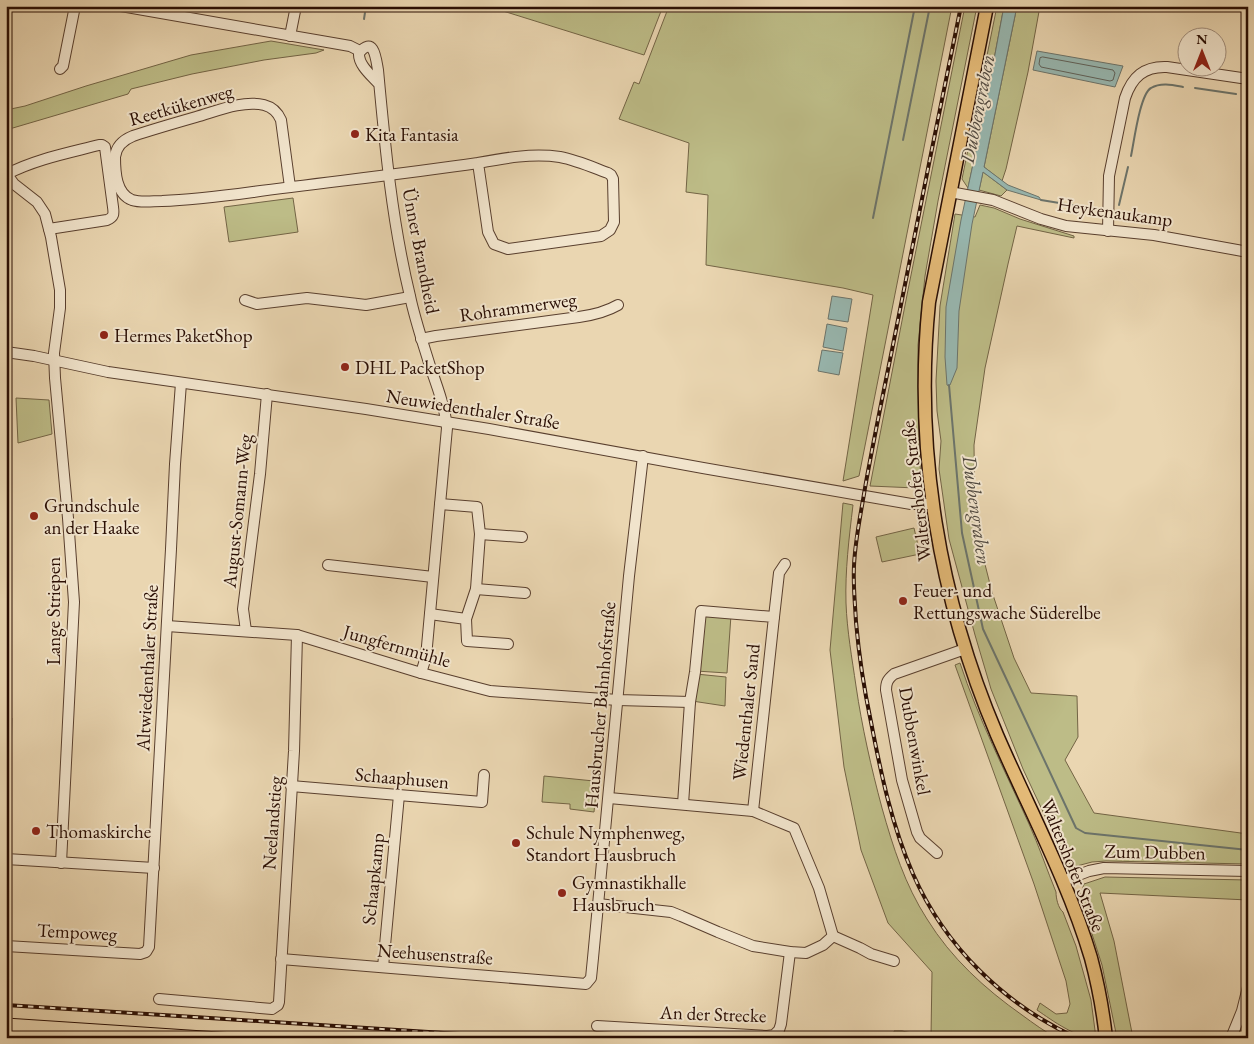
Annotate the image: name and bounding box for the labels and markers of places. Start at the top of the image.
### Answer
place label: Kita Fantasia [365,122,459,147]
marker: Kita Fantasia [349,128,361,140]
place label: Hermes PaketShop [114,323,253,348]
marker: Hermes PaketShop [98,329,110,341]
place label: DHL PacketShop [355,355,485,380]
marker: DHL PacketShop [339,361,351,373]
place label: Grundschule an der Haake [44,493,140,540]
marker: Grundschule an der Haake [28,510,40,522]
place label: Feuer- und Rettungswache Süderelbe [913,578,1101,625]
marker: Feuer- und Rettungswache Süderelbe [897,595,909,607]
place label: Thomaskirche [46,819,151,844]
place label: Schule Nymphenweg, Standort Hausbruch [526,820,685,867]
marker: Thomaskirche [30,825,42,837]
marker: Schule Nymphenweg, Standort Hausbruch [510,837,522,849]
place label: Gymnastikhalle Hausbruch [572,870,686,917]
marker: Gymnastikhalle Hausbruch [556,887,568,899]

